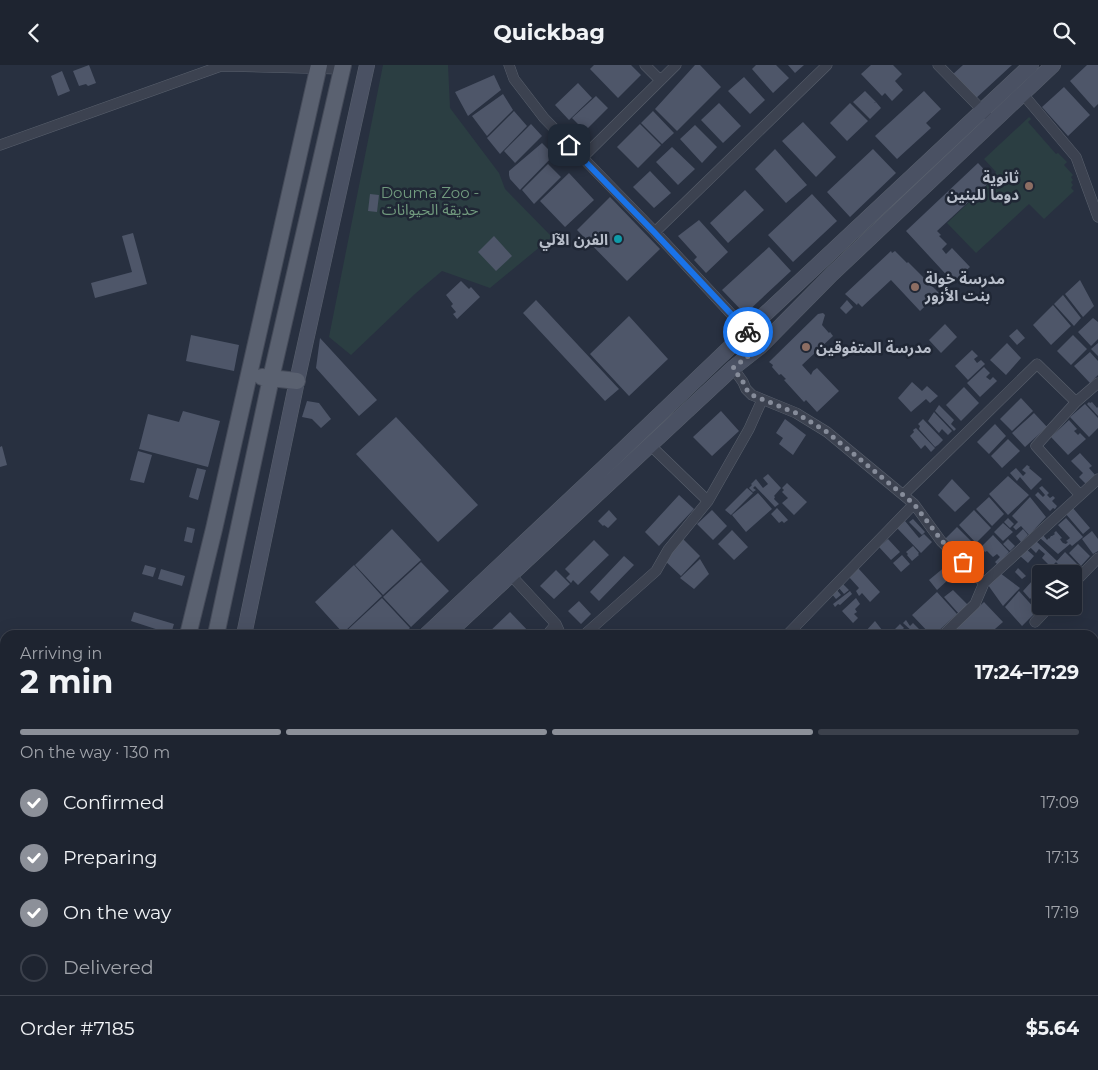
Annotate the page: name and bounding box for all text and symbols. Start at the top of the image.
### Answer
icon: back [20,19,48,47]
text: Quickbag [493,19,605,46]
icon: search [1050,19,1078,47]
pin [548,124,590,166]
icon: home [555,131,583,159]
place label: ثانوية دوما للبنين [947,168,1019,204]
marker: ثانوية دوما للبنين [1023,180,1035,192]
park label: Douma Zoo - حديقة الحيوانات [381,183,479,219]
place label: الفرن الآلي [539,230,608,251]
marker: الفرن الآلي [612,233,624,245]
place label: مدرسة خولة بنت الأزور [924,269,1005,305]
marker: مدرسة خولة بنت الأزور [909,281,921,293]
courier [723,307,773,357]
icon: bike [734,318,762,346]
place label: مدرسة المتفوقين [816,338,931,357]
marker: مدرسة المتفوقين [800,341,812,353]
pin [942,541,984,583]
icon: bag [949,548,977,576]
map controls [1032,565,1082,615]
button: layers [1032,565,1082,615]
text: Arriving in [20,644,102,663]
text: 17:24–17:29 [975,661,1079,684]
text: 2 min [20,662,113,701]
text: On the way · 130 m [20,743,170,762]
icon: check [20,789,48,817]
text: Confirmed [63,791,164,814]
text: 17:09 [1040,793,1079,812]
icon: check [20,844,48,872]
text: Preparing [63,846,158,869]
text: 17:13 [1046,848,1079,867]
icon: check [20,899,48,927]
text: On the way [63,901,171,924]
text: 17:19 [1045,903,1079,922]
text: Delivered [63,956,154,979]
text: Order #7185 [20,1017,135,1040]
text: $5.64 [1026,1017,1079,1040]

